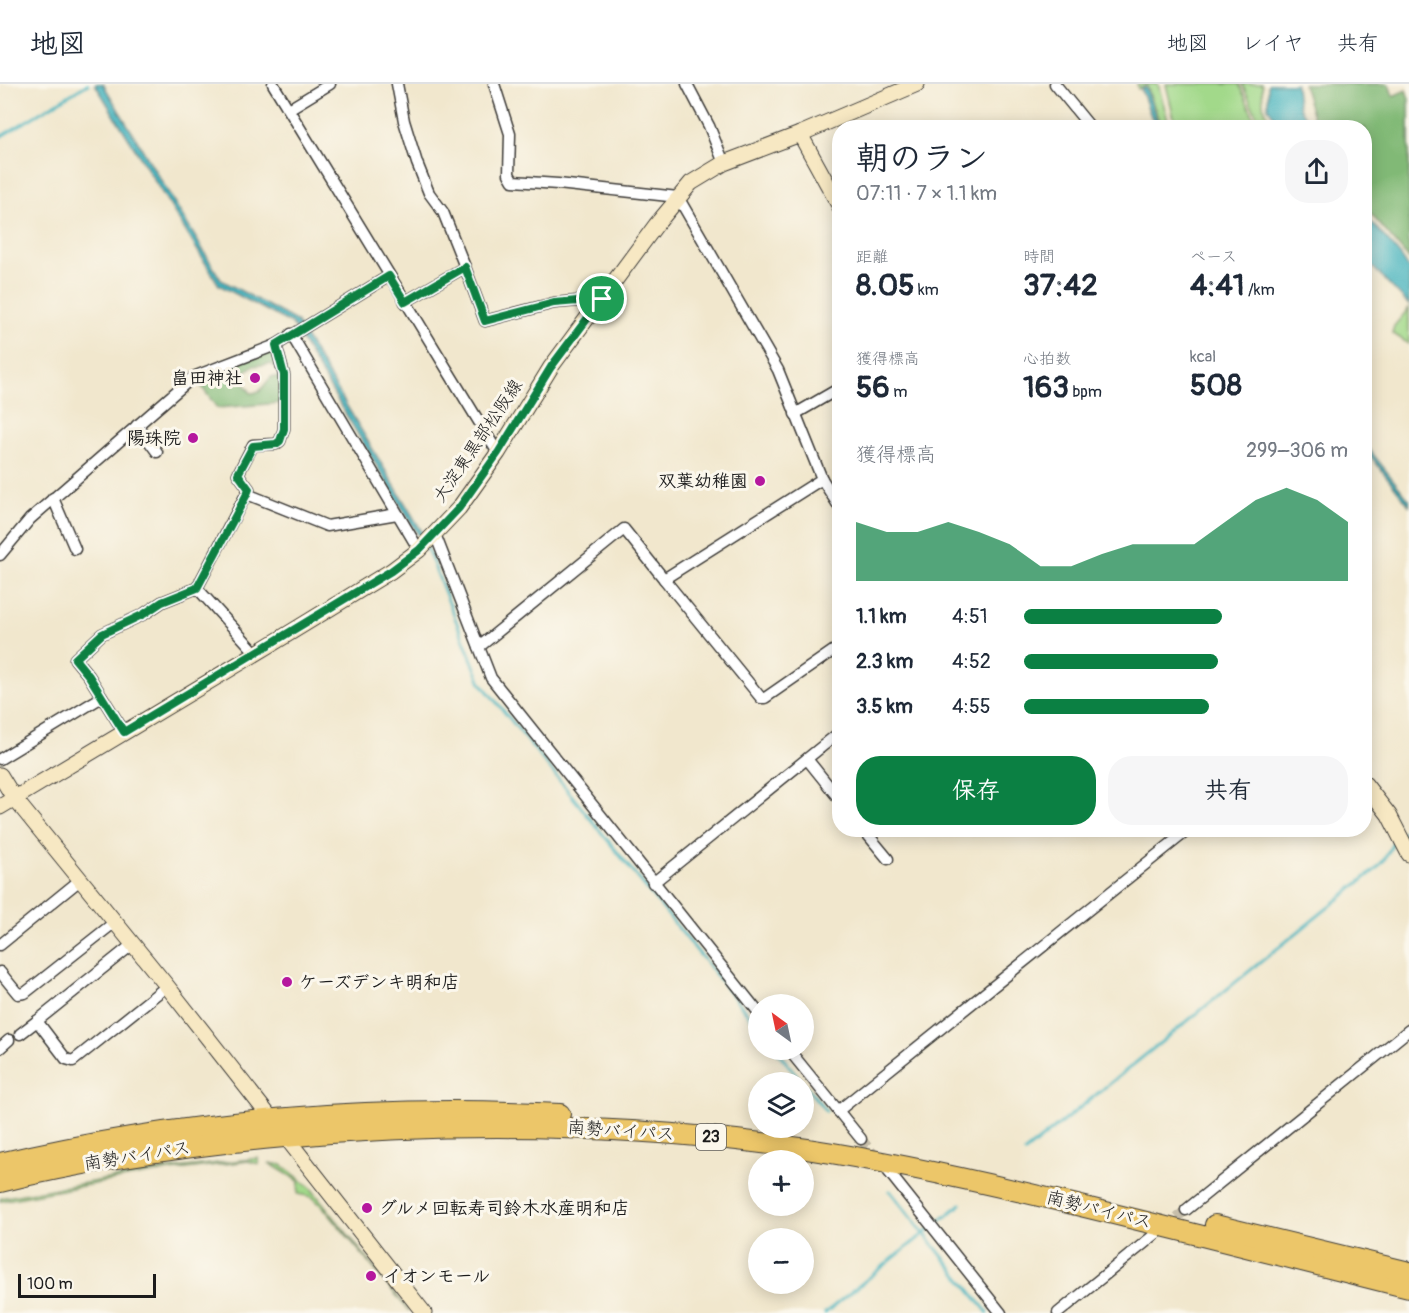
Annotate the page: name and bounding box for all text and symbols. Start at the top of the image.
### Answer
text: 地図 [30,27,86,62]
text: 地図 [1167,30,1209,57]
text: レイヤ [1242,30,1304,57]
text: 共有 [1337,30,1379,57]
text: 朝のラン [856,138,988,179]
button: share [1285,140,1348,203]
text: 07:11 · 7 × 1.1 km [856,181,997,206]
text: 距離 [856,247,888,267]
text: 時間 [1023,247,1055,267]
text: ペース [1190,247,1237,267]
text: 8.05 [856,267,914,304]
text: 37:42 [1023,267,1098,304]
text: 4:41 [1190,267,1245,304]
pin [576,273,627,324]
text: km [914,280,939,300]
text: /km [1245,280,1275,300]
icon: arrive [585,282,618,315]
text: kcal [1190,347,1216,367]
text: 獲得標高 [856,349,920,369]
text: 心拍数 [1023,349,1071,369]
place label: 畠田神社 [171,367,243,390]
text: 508 [1190,367,1242,404]
text: 56 [856,369,890,406]
text: 163 [1023,369,1069,406]
marker: 畠田神社 [248,371,262,385]
street label: 大淀東黒部松阪線 [428,375,528,507]
text: m [890,382,907,402]
text: bpm [1069,382,1102,402]
place label: 陽珠院 [127,427,181,450]
marker: 陽珠院 [186,431,200,445]
text: 299–306 m [1246,438,1348,463]
text: 獲得標高 [856,442,936,467]
place label: 双葉幼稚園 [658,470,748,493]
marker: 双葉幼稚園 [753,474,767,488]
text: 1.1 km [856,604,906,629]
text: 4:51 [952,604,988,629]
text: 2.3 km [856,649,913,674]
text: 4:52 [952,649,991,674]
text: 3.5 km [856,694,913,719]
text: 4:55 [952,694,991,719]
button: 保存 [856,756,1096,825]
button: 共有 [1108,756,1348,825]
place label: ケーズデンキ明和店 [299,971,460,994]
marker: ケーズデンキ明和店 [280,975,294,989]
north arrow [748,994,814,1060]
map controls [748,994,814,1294]
button: layers [748,1072,814,1138]
street label: 南勢バイパス [567,1116,675,1146]
road number: 23 [696,1124,726,1150]
street label: 南勢バイパス [82,1136,192,1176]
button: + [748,1150,814,1216]
street label: 南勢バイパス [1044,1186,1154,1234]
place label: グルメ回転寿司鈴木水産明和店 [379,1197,630,1220]
marker: グルメ回転寿司鈴木水産明和店 [360,1201,374,1215]
button: − [748,1228,814,1294]
place label: イオンモール [383,1265,490,1288]
marker: イオンモール [364,1269,378,1283]
scale bar [18,1271,156,1298]
text: 100 m [27,1274,73,1294]

